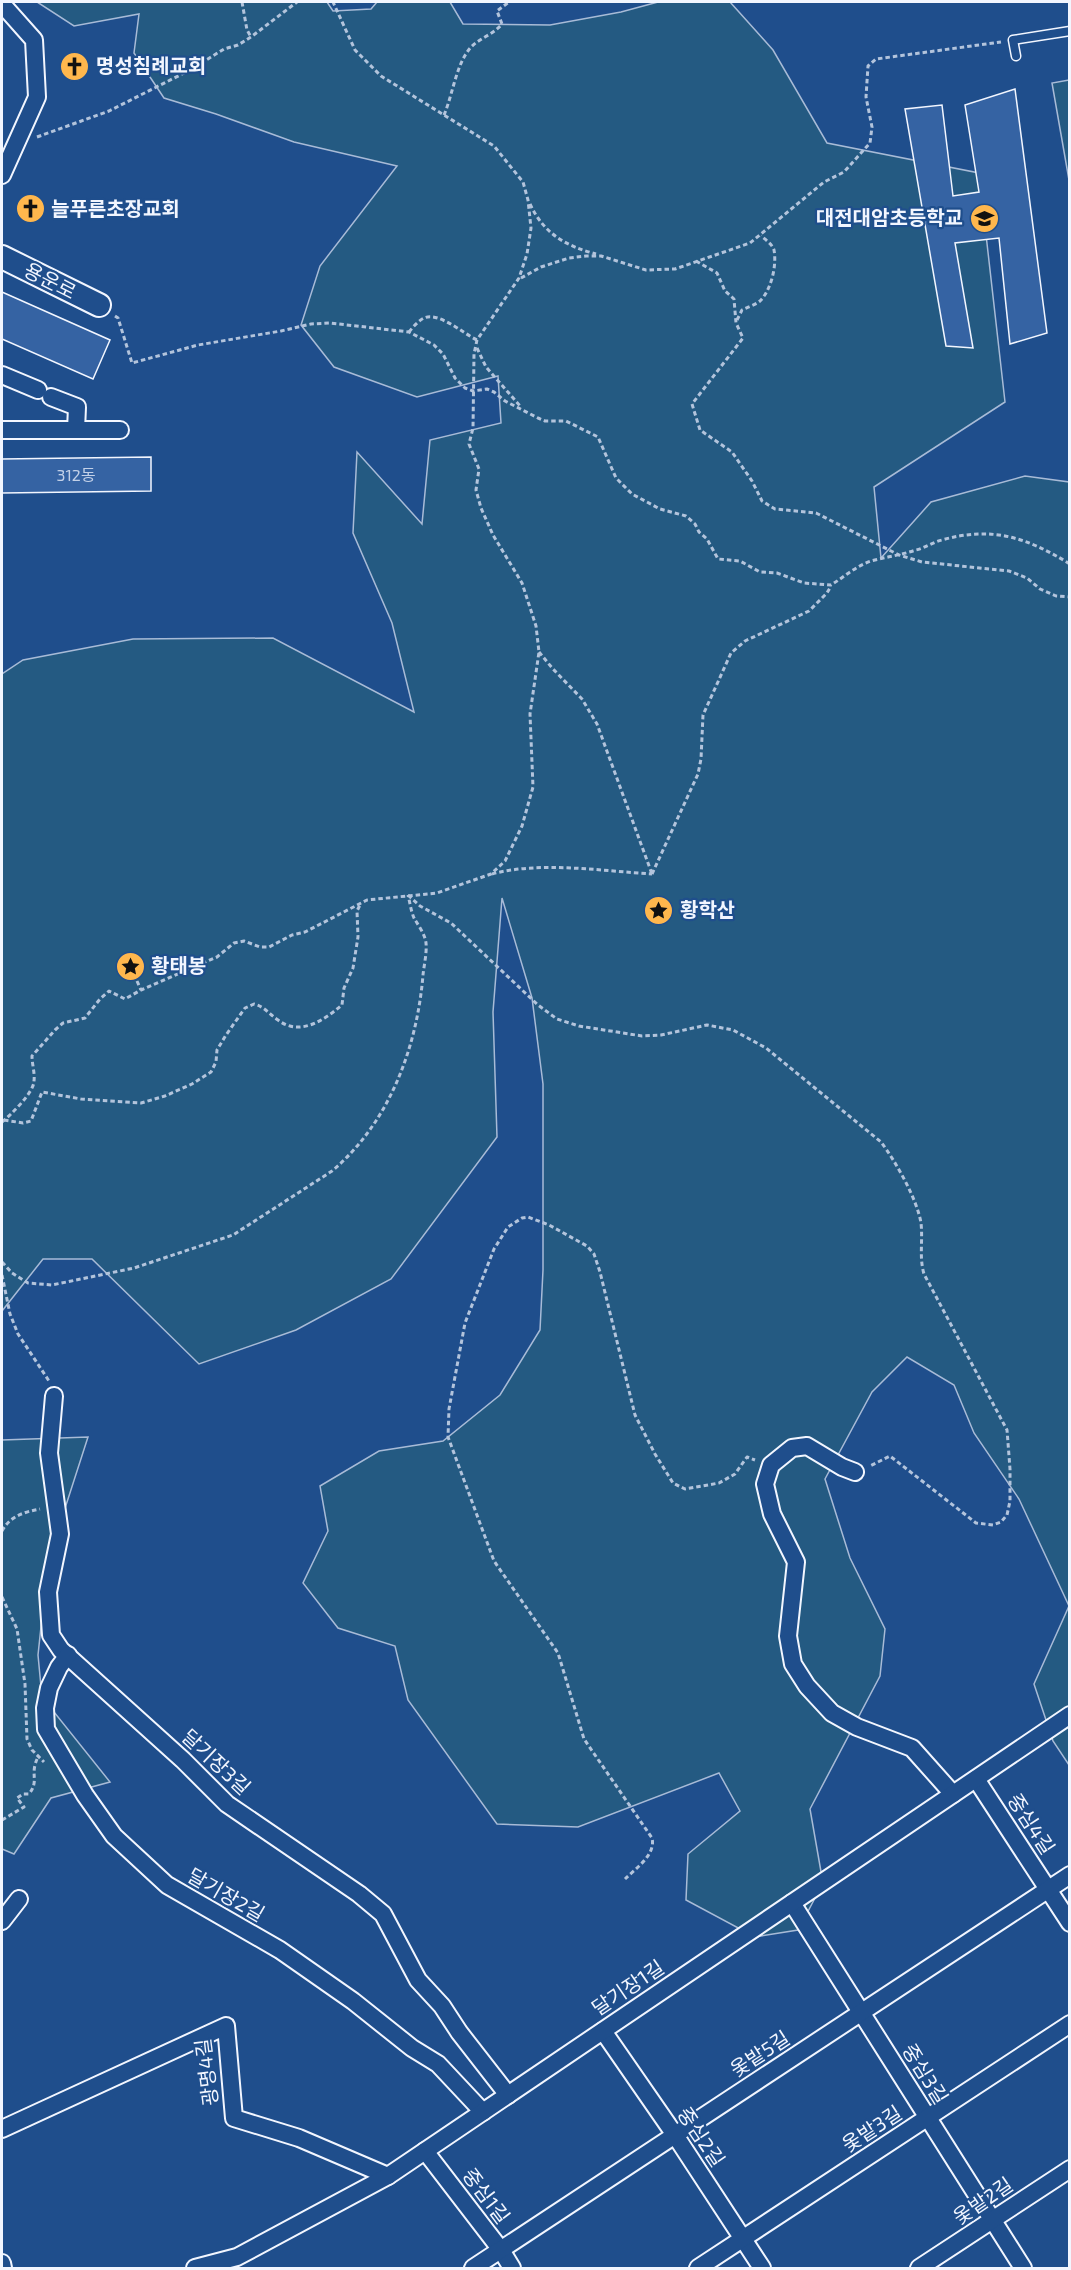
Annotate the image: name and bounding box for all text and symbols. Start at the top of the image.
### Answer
church icon: 명성침례교회 [59,50,91,82]
place label: 명성침례교회 [96,53,206,77]
church icon: 늘푸른초장교회 [14,193,46,225]
place label: 늘푸른초장교회 [51,196,180,220]
school or university icon: 대전대암초등학교 [968,202,1000,234]
place label: 대전대암초등학교 [816,205,963,229]
street label: 용운로 [20,257,80,303]
house number: 312동 [57,465,96,484]
place icon: 황학산 [643,894,675,926]
place label: 황학산 [680,897,735,921]
place icon: 황태봉 [114,950,146,982]
place label: 황태봉 [151,953,206,977]
street label: 달기장3길 [178,1724,256,1799]
street label: 중심4길 [1003,1789,1060,1858]
street label: 달기장2길 [184,1863,269,1926]
street label: 달기장1길 [587,1954,668,2020]
street label: 옻밭5길 [725,2025,794,2081]
street label: 광명4길 [190,2037,222,2107]
street label: 중심3길 [898,2039,954,2108]
street label: 옻밭3길 [837,2100,906,2156]
street label: 중심2길 [673,2102,730,2171]
street label: 중심1길 [458,2163,515,2228]
street label: 옻밭2길 [948,2172,1017,2229]

